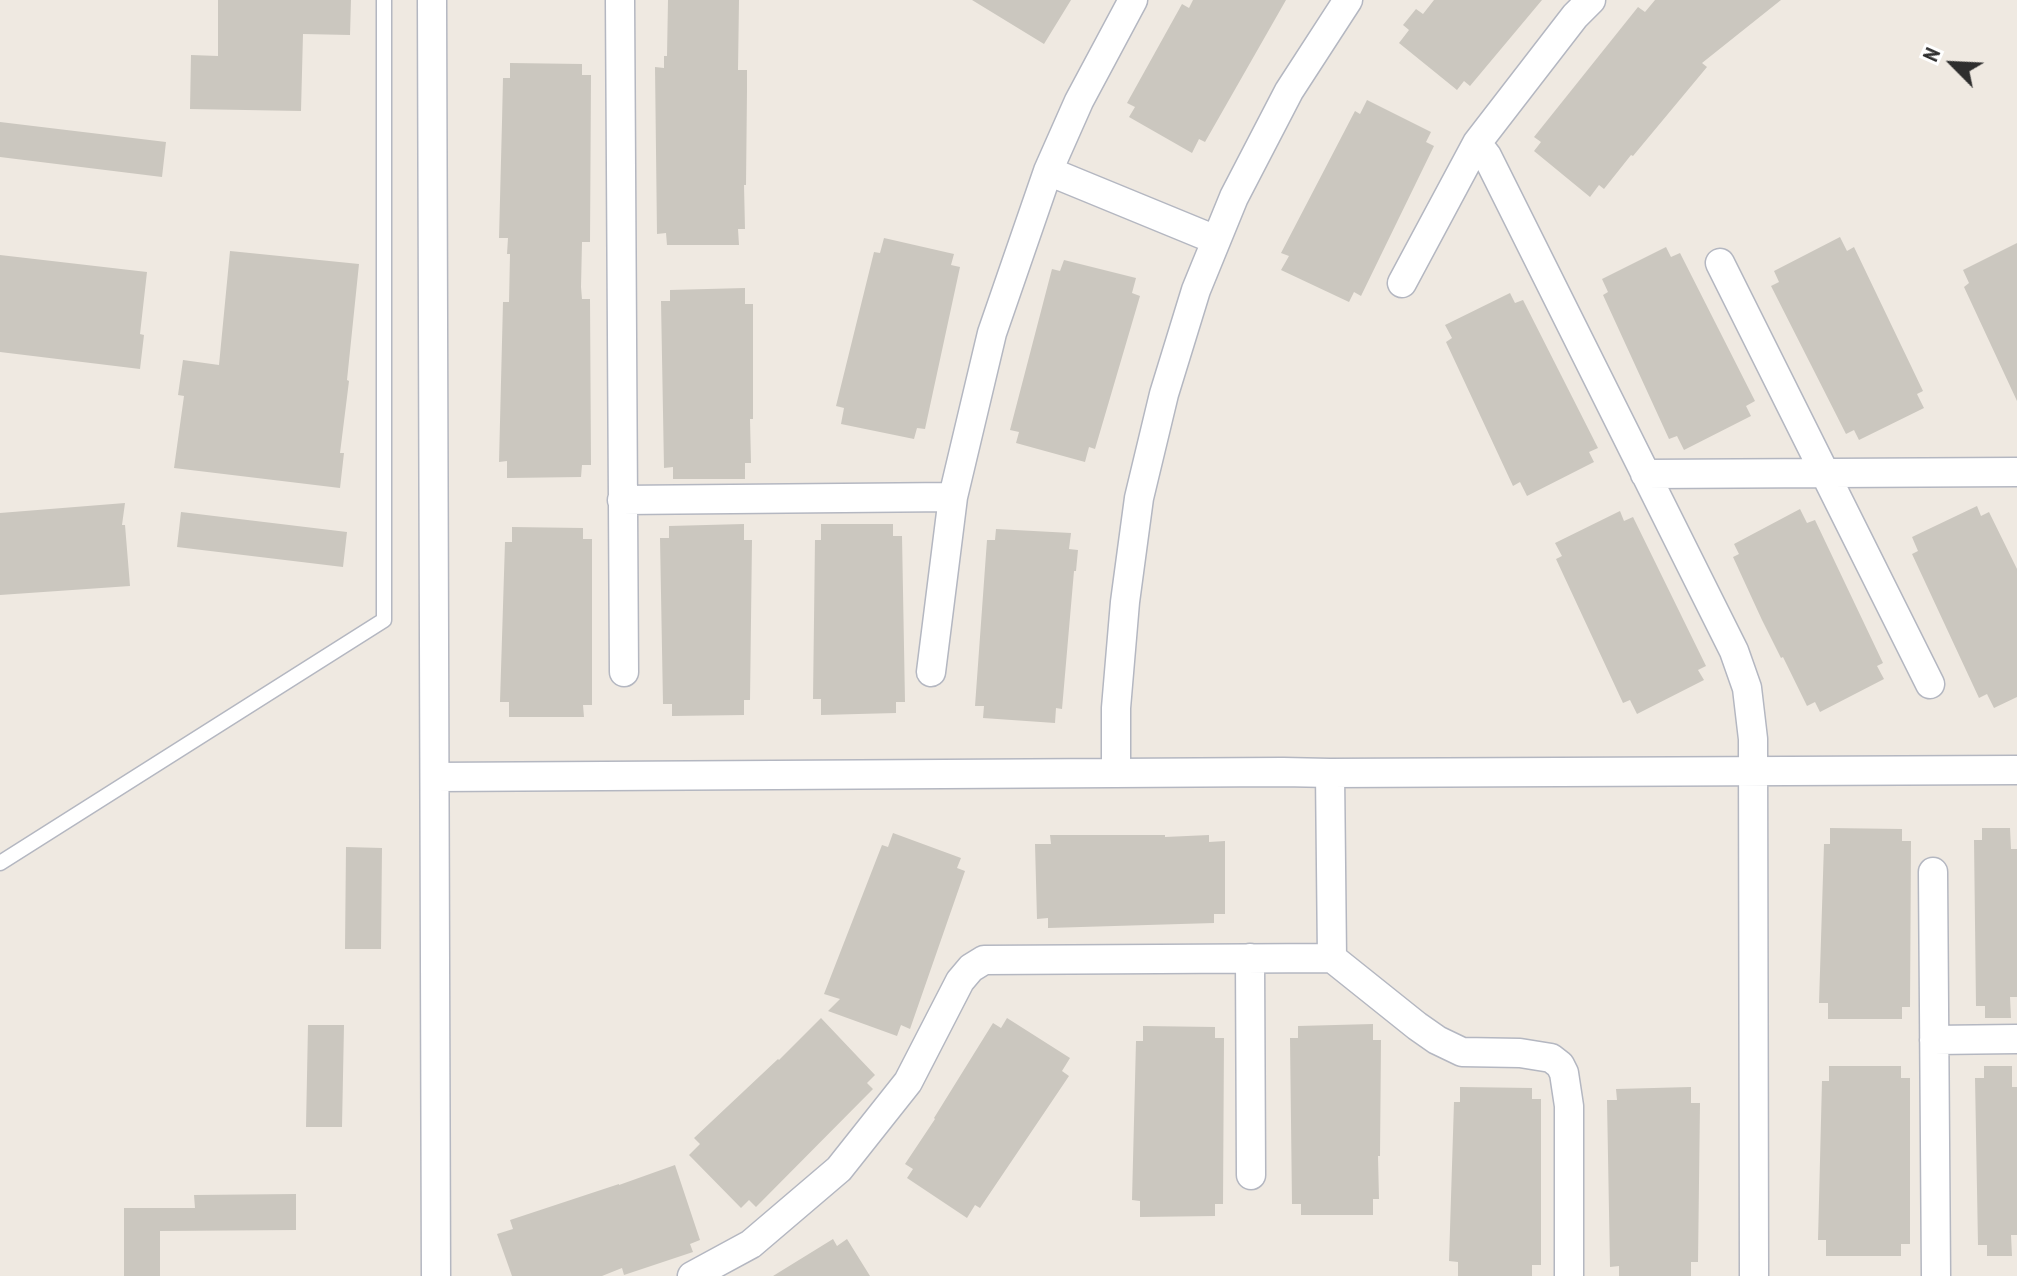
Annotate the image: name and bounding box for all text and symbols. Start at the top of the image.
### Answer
north arrow [1913,24,1993,104]
text: N [1916,43,1946,65]

